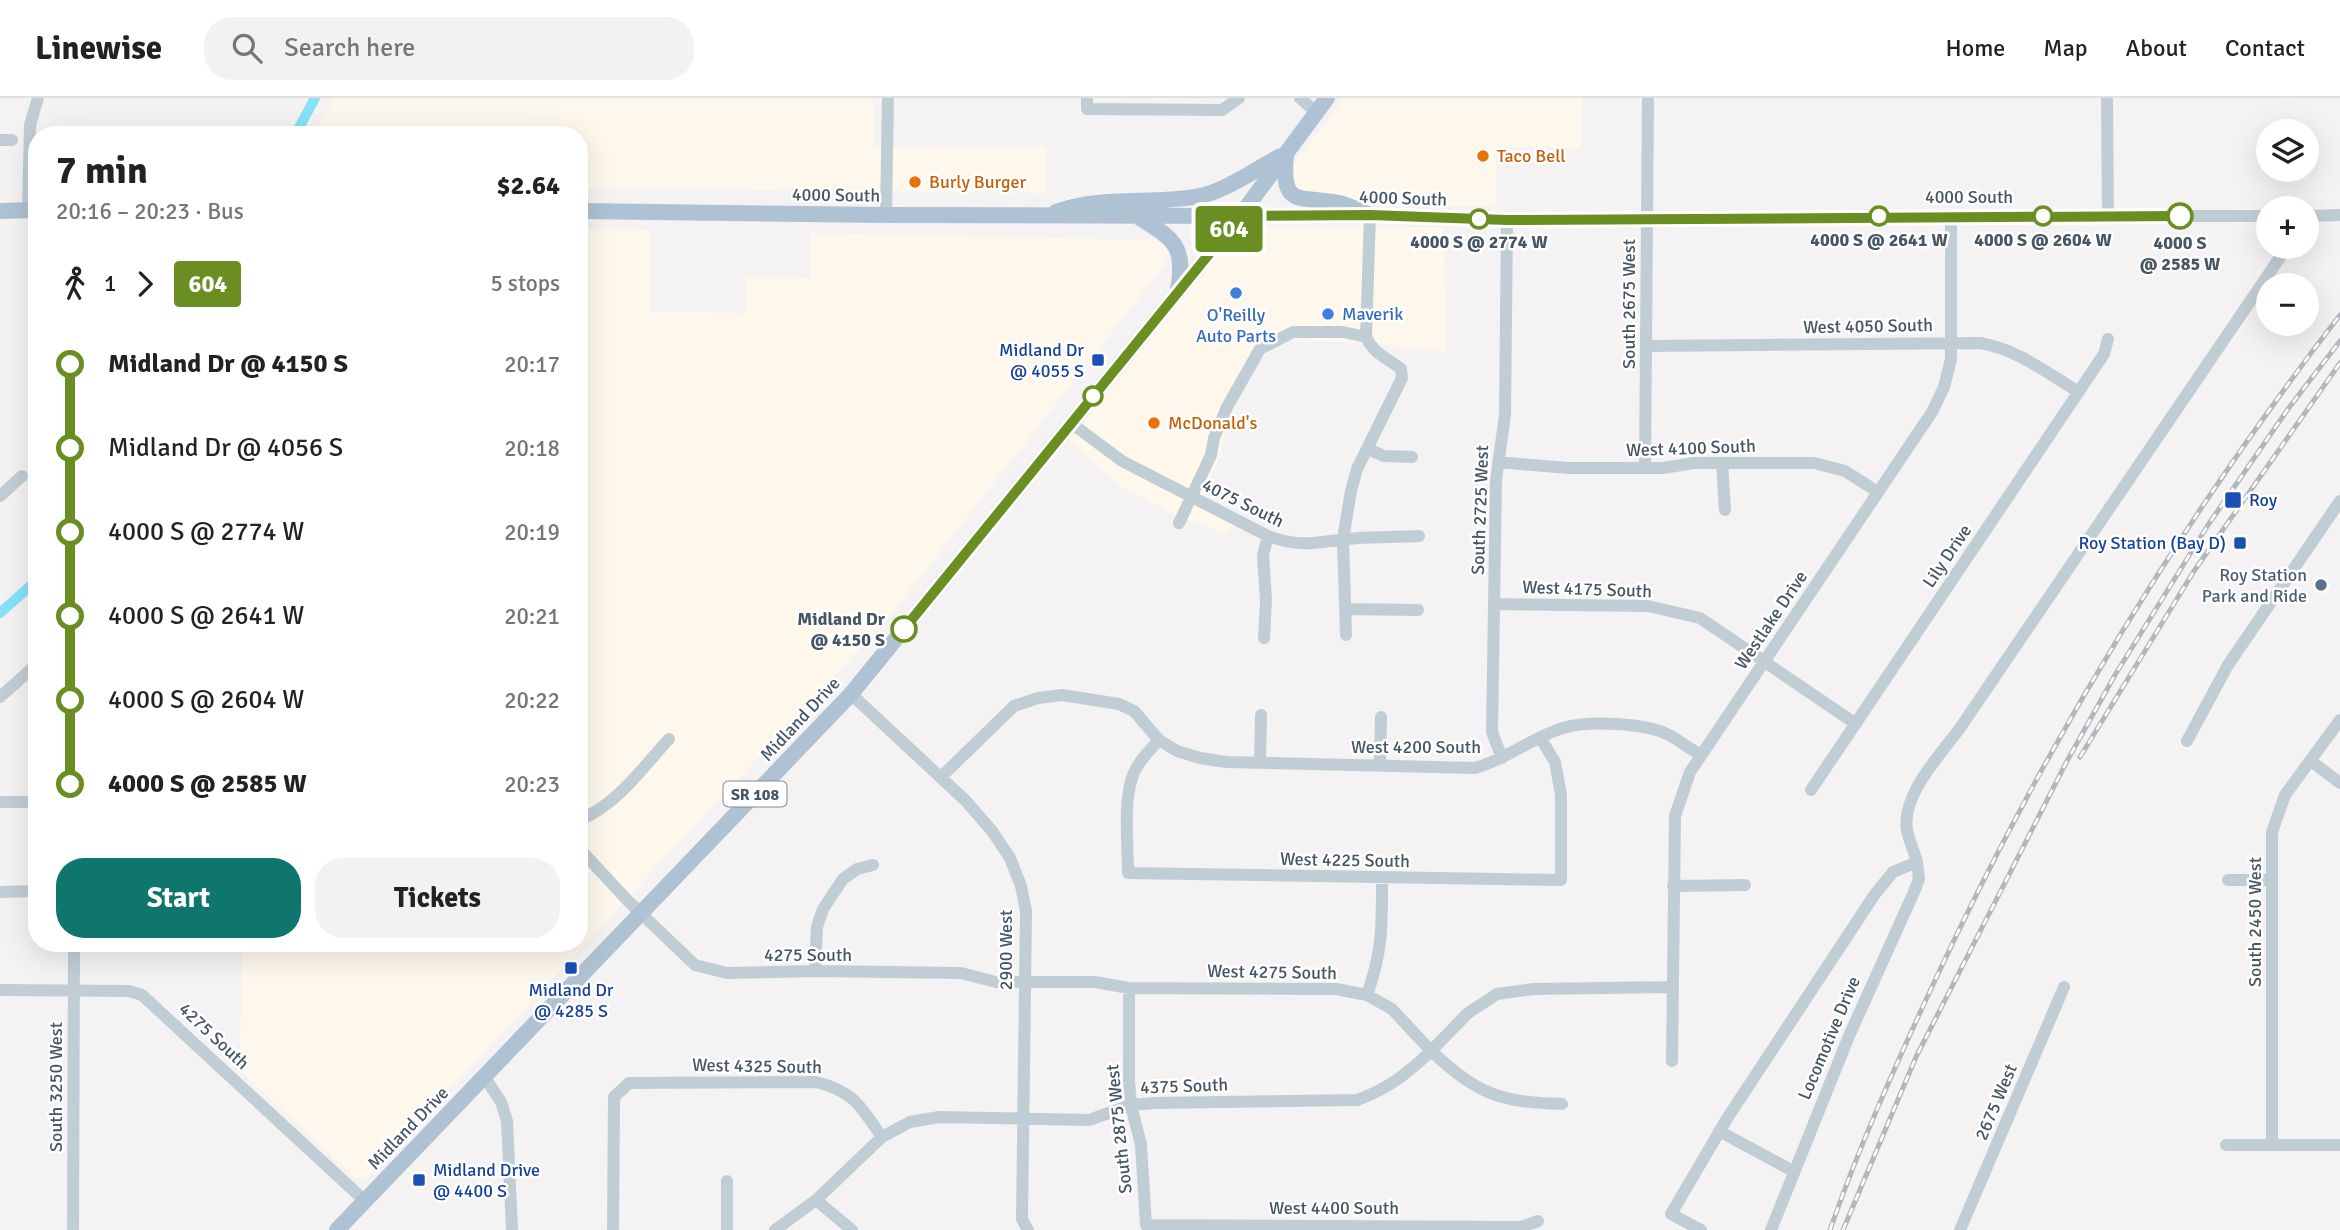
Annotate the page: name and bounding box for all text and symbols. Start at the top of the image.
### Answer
search box [204,17,694,80]
text: Linewise [35,28,162,69]
icon: search [228,29,266,67]
text: Search here [284,32,415,64]
text: Home [1945,33,2005,63]
text: Map [2043,33,2088,63]
text: About [2126,33,2187,63]
text: Contact [2225,33,2305,63]
map controls [2256,119,2319,336]
button: layers [2256,119,2319,182]
place label: Taco Bell [1497,145,1566,167]
text: 7 min [56,147,148,194]
marker: Taco Bell [1475,148,1491,164]
text: $2.64 [496,170,560,202]
place label: Burly Burger [929,171,1027,193]
marker: Burly Burger [907,174,923,190]
street label: 4000 South [792,183,880,207]
street label: 4000 South [1359,185,1447,211]
street label: 4000 South [1925,186,2013,208]
button: + [2256,196,2319,259]
text: 20:16 – 20:23 · Bus [56,197,244,226]
marker: 4000 S @ 2585 W [2167,203,2193,229]
line badge: 604 [1189,206,1269,252]
marker: 4000 S @ 2641 W [1869,206,1889,226]
marker: 4000 S @ 2604 W [2033,206,2053,226]
marker: 4000 S @ 2774 W [1469,209,1489,229]
text: 604 [1210,214,1248,244]
place label: 4000 S @ 2641 W [1810,229,1948,251]
place label: 4000 S @ 2604 W [1974,229,2112,251]
place label: 4000 S @ 2774 W [1410,231,1548,253]
place label: 4000 S @ 2585 W [2140,232,2220,275]
street label: South 2675 West [1618,239,1640,369]
icon: walk [56,265,94,303]
icon: forward [126,265,164,303]
text: 1 [104,269,116,298]
text: 604 [188,269,227,299]
text: 5 stops [490,269,560,298]
button: − [2256,273,2319,336]
marker: O'Reilly Auto Parts [1228,285,1244,301]
place label: Maverik [1342,303,1403,325]
place label: O'Reilly Auto Parts [1196,304,1276,347]
marker: Maverik [1320,306,1336,322]
street label: West 4050 South [1803,314,1933,338]
place label: Midland Dr @ 4055 S [999,339,1084,382]
text: Midland Dr @ 4150 S [108,348,348,380]
text: 20:17 [504,350,560,379]
marker: Midland Dr @ 4055 S [1090,352,1106,368]
unlabelled marker [1083,386,1103,406]
place label: McDonald's [1168,412,1257,434]
marker: McDonald's [1146,415,1162,431]
text: Midland Dr @ 4056 S [108,432,343,464]
text: 20:18 [504,434,560,463]
street label: West 4100 South [1626,435,1756,461]
street label: South 2725 West [1467,445,1493,575]
street label: 4075 South [1199,474,1287,532]
place label: Roy [2249,489,2278,511]
marker: Roy [2223,490,2243,510]
text: 4000 S @ 2774 W [108,516,304,548]
text: 20:19 [504,518,560,547]
street label: Lily Drive [1918,520,1976,592]
place label: Roy Station (Bay D) [2079,532,2226,554]
marker: Roy Station (Bay D) [2232,535,2248,551]
place label: Roy Station Park and Ride [2202,564,2307,607]
street label: Westlake Drive [1730,567,1812,673]
street label: West 4175 South [1522,576,1652,602]
marker: Roy Station Park and Ride [2313,577,2329,593]
text: 4000 S @ 2641 W [108,600,304,632]
text: 20:21 [504,602,560,631]
place label: Midland Dr @ 4150 S [797,608,886,651]
marker: Midland Dr @ 4150 S [891,616,917,642]
street label: Midland Drive [755,672,845,766]
text: 4000 S @ 2604 W [108,684,304,716]
text: 20:22 [504,686,560,715]
street label: West 4200 South [1351,736,1481,758]
text: 4000 S @ 2585 W [108,768,307,800]
text: 20:23 [504,770,560,799]
road number: SR 108 [724,782,786,806]
street label: West 4225 South [1280,848,1410,872]
street label: South 2450 West [2244,857,2266,987]
button: Start [56,858,301,938]
button: Tickets [315,858,560,938]
street label: 2900 West [995,910,1017,990]
street label: 4275 South [764,944,852,966]
marker: Midland Dr @ 4285 S [563,960,579,976]
street label: West 4275 South [1207,960,1337,984]
street label: Locomotive Drive [1793,973,1865,1103]
place label: Midland Dr @ 4285 S [528,979,614,1022]
street label: 4275 South [174,998,254,1074]
street label: South 3250 West [45,1022,67,1152]
street label: West 4325 South [692,1054,822,1078]
street label: 2675 West [1970,1061,2022,1143]
street label: South 2875 West [1101,1063,1137,1195]
street label: 4375 South [1140,1073,1228,1099]
street label: Midland Drive [363,1082,453,1174]
place label: Midland Drive @ 4400 S [433,1159,540,1202]
marker: Midland Drive @ 4400 S [411,1172,427,1188]
street label: West 4400 South [1269,1197,1399,1219]

